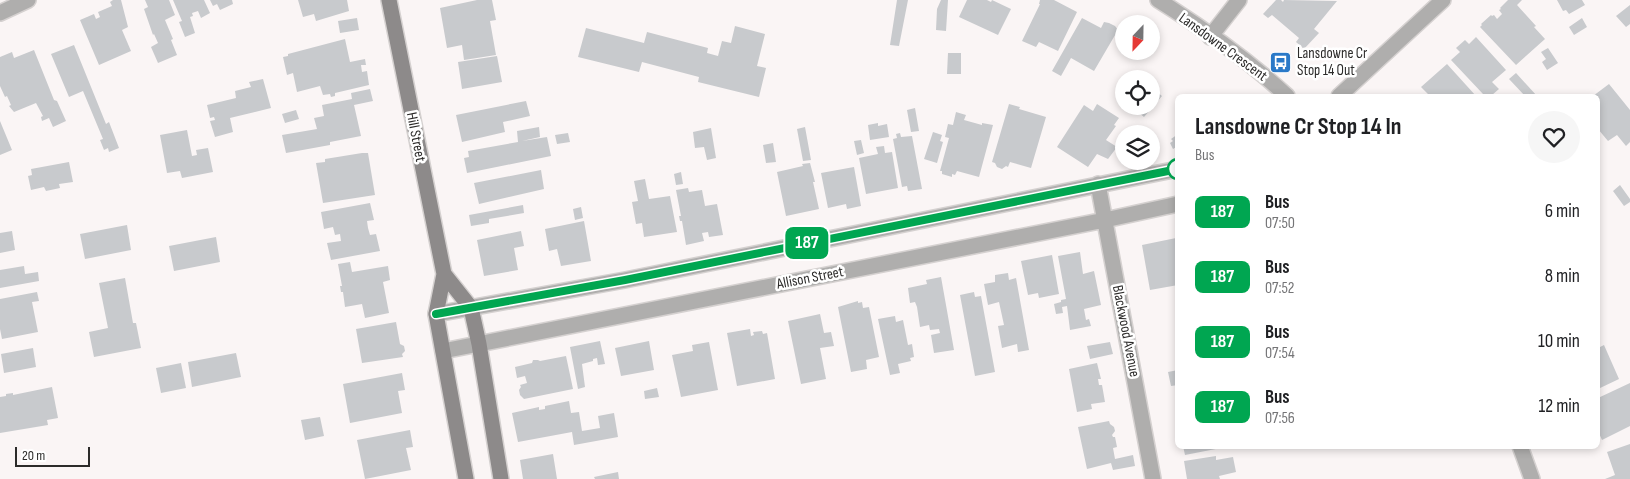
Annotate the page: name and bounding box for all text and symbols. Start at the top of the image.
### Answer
street label: Lansdowne Crescent [1175,9,1271,86]
north arrow [1115,15,1160,60]
map controls [1115,15,1160,170]
place label: Lansdowne Cr Stop 14 Out [1297,44,1368,80]
bus stop icon: Lansdowne Cr Stop 14 Out [1269,50,1293,74]
button: locate [1115,70,1160,115]
street label: Hill Street [402,111,430,164]
button: heart [1528,111,1580,163]
text: Lansdowne Cr Stop 14 In [1195,112,1401,141]
button: layers [1115,125,1160,170]
text: Bus [1195,146,1215,165]
unlabelled marker [1167,158,1189,180]
text: Bus [1265,191,1290,214]
text: 6 min [1545,200,1580,223]
text: 187 [1211,201,1234,222]
text: 07:50 [1265,214,1295,233]
line badge: 187 [778,227,836,259]
text: 187 [795,232,819,253]
text: Bus [1265,256,1290,279]
street label: Allison Street [774,262,845,294]
text: 8 min [1545,265,1580,288]
text: 187 [1211,266,1234,287]
text: 07:52 [1265,279,1294,298]
street label: Blackwood Avenue [1108,283,1144,379]
text: Bus [1265,321,1290,344]
text: 10 min [1538,330,1580,353]
text: 187 [1211,331,1234,352]
text: 07:54 [1265,344,1295,363]
text: Bus [1265,386,1290,409]
text: 12 min [1538,395,1580,418]
text: 187 [1211,396,1234,417]
text: 07:56 [1265,409,1295,428]
scale bar [15,444,90,467]
text: 20 m [22,447,45,464]

